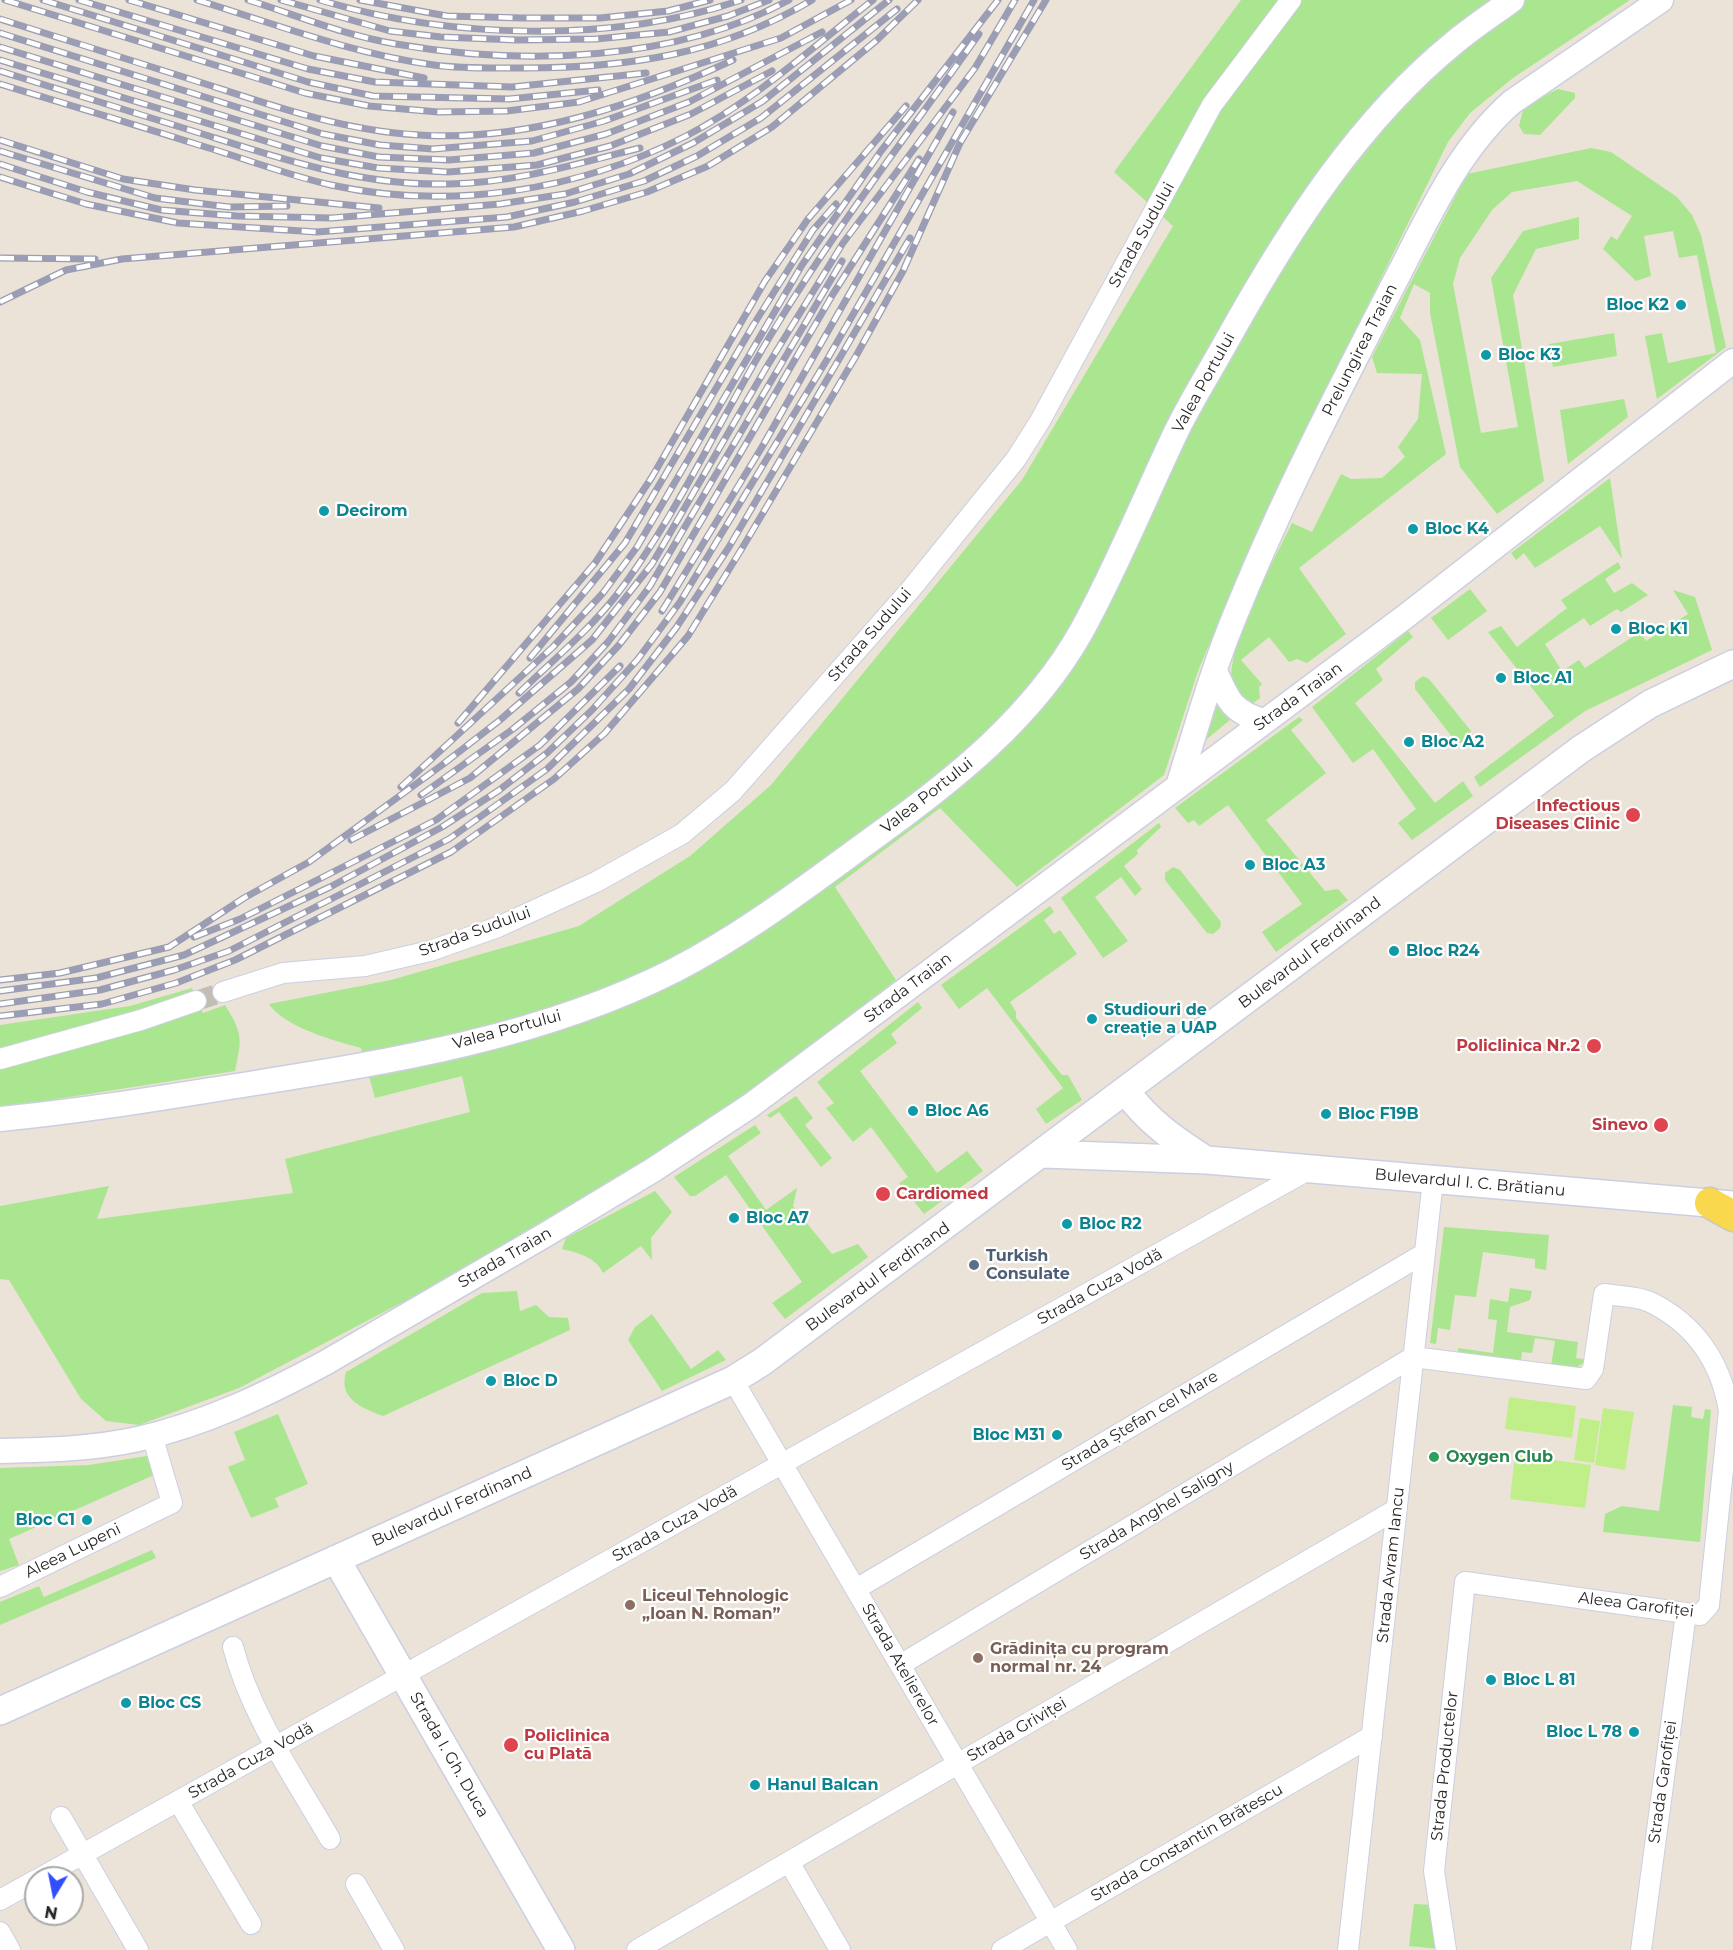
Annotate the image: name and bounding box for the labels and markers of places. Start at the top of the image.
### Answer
place label: Bloc K2 [1606,295,1669,315]
marker: Bloc K2 [1674,298,1688,312]
place label: Bloc K3 [1498,345,1561,365]
marker: Bloc K3 [1479,348,1493,362]
place label: Decirom [336,501,408,521]
marker: Decirom [317,504,331,518]
place label: Bloc K4 [1425,519,1489,539]
marker: Bloc K4 [1406,522,1420,536]
place label: Bloc K1 [1628,619,1688,639]
marker: Bloc K1 [1609,622,1623,636]
place label: Bloc A1 [1513,668,1572,688]
marker: Bloc A1 [1494,671,1508,685]
place label: Bloc A2 [1421,732,1484,752]
marker: Bloc A2 [1402,735,1416,749]
place label: Infectious Diseases Clinic [1496,796,1620,834]
marker: Infectious Diseases Clinic [1624,806,1642,824]
place label: Bloc A3 [1262,855,1325,875]
marker: Bloc A3 [1243,858,1257,872]
place label: Bloc R24 [1406,941,1480,961]
marker: Bloc R24 [1387,944,1401,958]
place label: Studiouri de creație a UAP [1104,1000,1217,1038]
marker: Studiouri de creație a UAP [1085,1012,1099,1026]
place label: Policlinica Nr.2 [1456,1036,1580,1056]
marker: Policlinica Nr.2 [1585,1037,1603,1055]
place label: Bloc A6 [925,1101,989,1121]
marker: Bloc A6 [906,1104,920,1118]
place label: Bloc F19B [1338,1104,1419,1124]
marker: Bloc F19B [1319,1107,1333,1121]
place label: Sinevo [1592,1115,1648,1135]
marker: Sinevo [1652,1116,1670,1134]
place label: Cardiomed [896,1184,989,1204]
marker: Cardiomed [874,1185,892,1203]
place label: Bloc A7 [746,1208,809,1228]
marker: Bloc A7 [727,1211,741,1225]
place label: Bloc R2 [1079,1214,1142,1234]
marker: Bloc R2 [1060,1217,1074,1231]
place label: Turkish Consulate [986,1246,1070,1284]
marker: Turkish Consulate [967,1258,981,1272]
place label: Bloc D [503,1371,558,1391]
marker: Bloc D [484,1374,498,1388]
place label: Bloc M31 [972,1425,1045,1445]
marker: Bloc M31 [1050,1428,1064,1442]
place label: Oxygen Club [1446,1447,1553,1467]
marker: Oxygen Club [1427,1450,1441,1464]
place label: Bloc C1 [15,1510,75,1530]
marker: Bloc C1 [80,1513,94,1527]
place label: Liceul Tehnologic „Ioan N. Roman” [642,1586,789,1624]
marker: Liceul Tehnologic „Ioan N. Roman” [623,1598,637,1612]
place label: Grădinița cu program normal nr. 24 [990,1639,1169,1677]
marker: Grădinița cu program normal nr. 24 [971,1651,985,1665]
place label: Bloc L 81 [1503,1670,1576,1690]
marker: Bloc L 81 [1484,1673,1498,1687]
place label: Bloc CS [138,1693,201,1713]
marker: Bloc CS [119,1696,133,1710]
place label: Bloc L 78 [1546,1722,1622,1742]
marker: Bloc L 78 [1627,1725,1641,1739]
place label: Policlinica cu Plată [524,1726,610,1764]
marker: Policlinica cu Plată [502,1736,520,1754]
place label: Hanul Balcan [767,1775,879,1795]
marker: Hanul Balcan [748,1778,762,1792]

